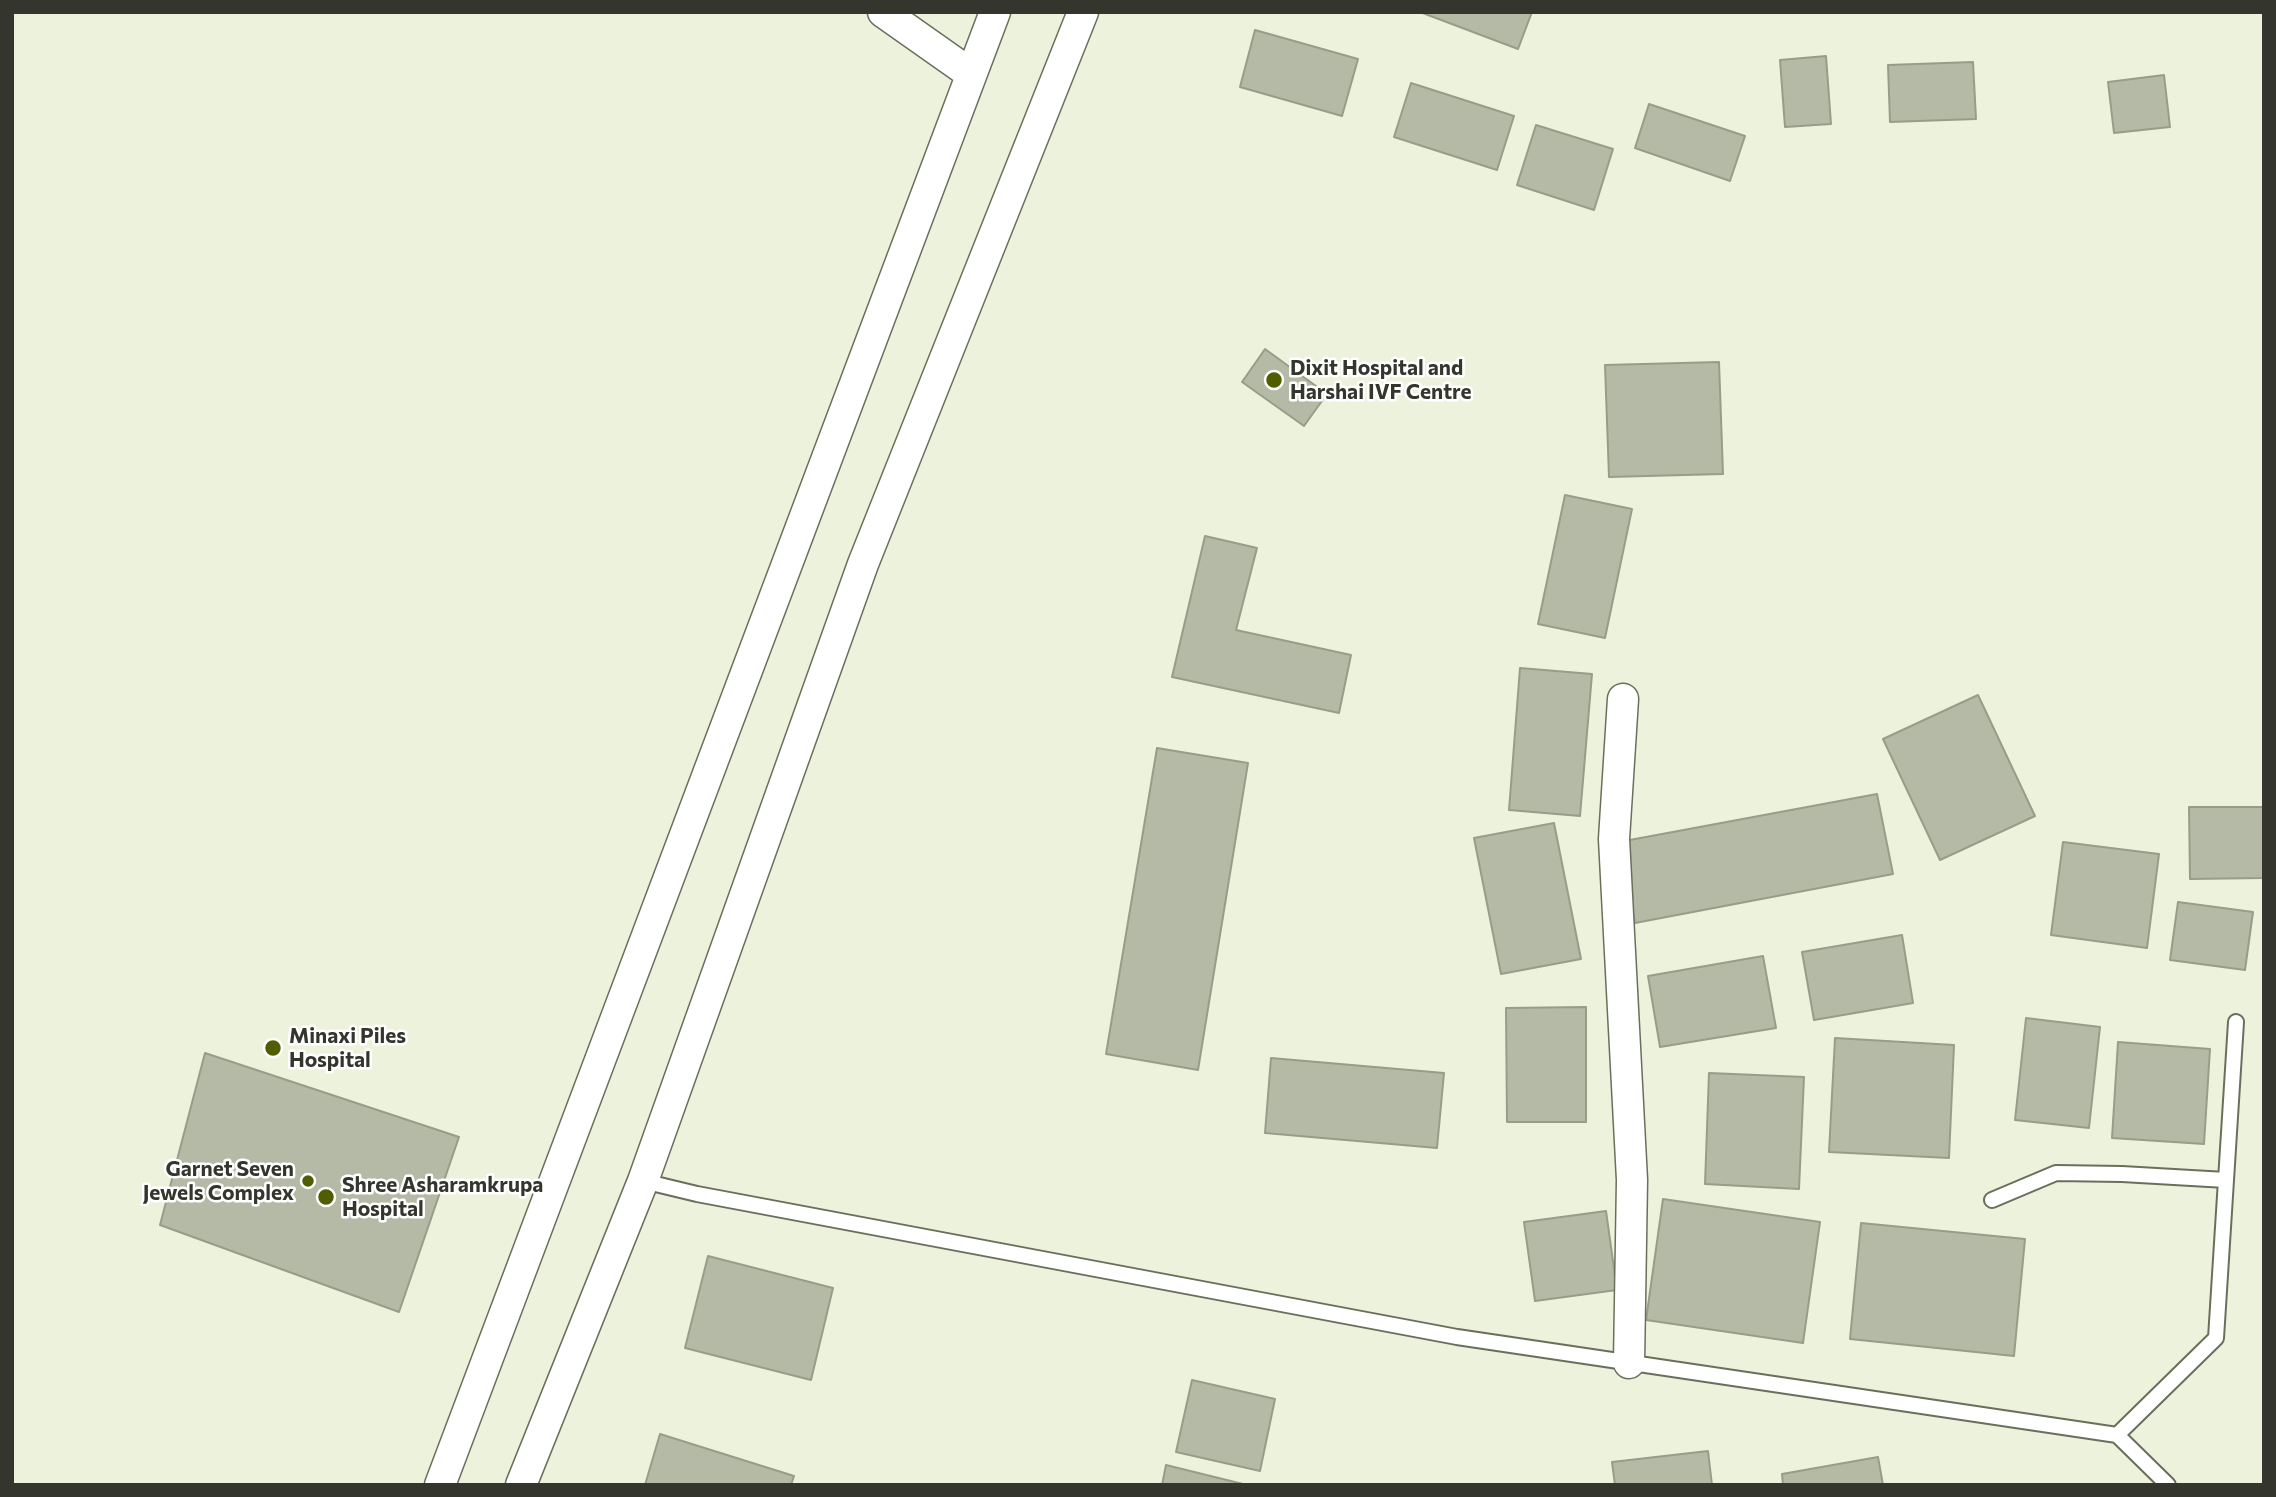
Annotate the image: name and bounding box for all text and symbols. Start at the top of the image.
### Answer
place label: Dixit Hospital and Harshai IVF Centre [1290,355,1472,405]
marker: Dixit Hospital and Harshai IVF Centre [1264,370,1284,390]
place label: Minaxi Piles Hospital [289,1023,406,1073]
marker: Minaxi Piles Hospital [263,1038,283,1058]
place label: Garnet Seven Jewels Complex [143,1156,294,1206]
place label: Shree Asharamkrupa Hospital [342,1172,543,1222]
marker: Garnet Seven Jewels Complex [300,1173,316,1189]
marker: Shree Asharamkrupa Hospital [316,1187,336,1207]

